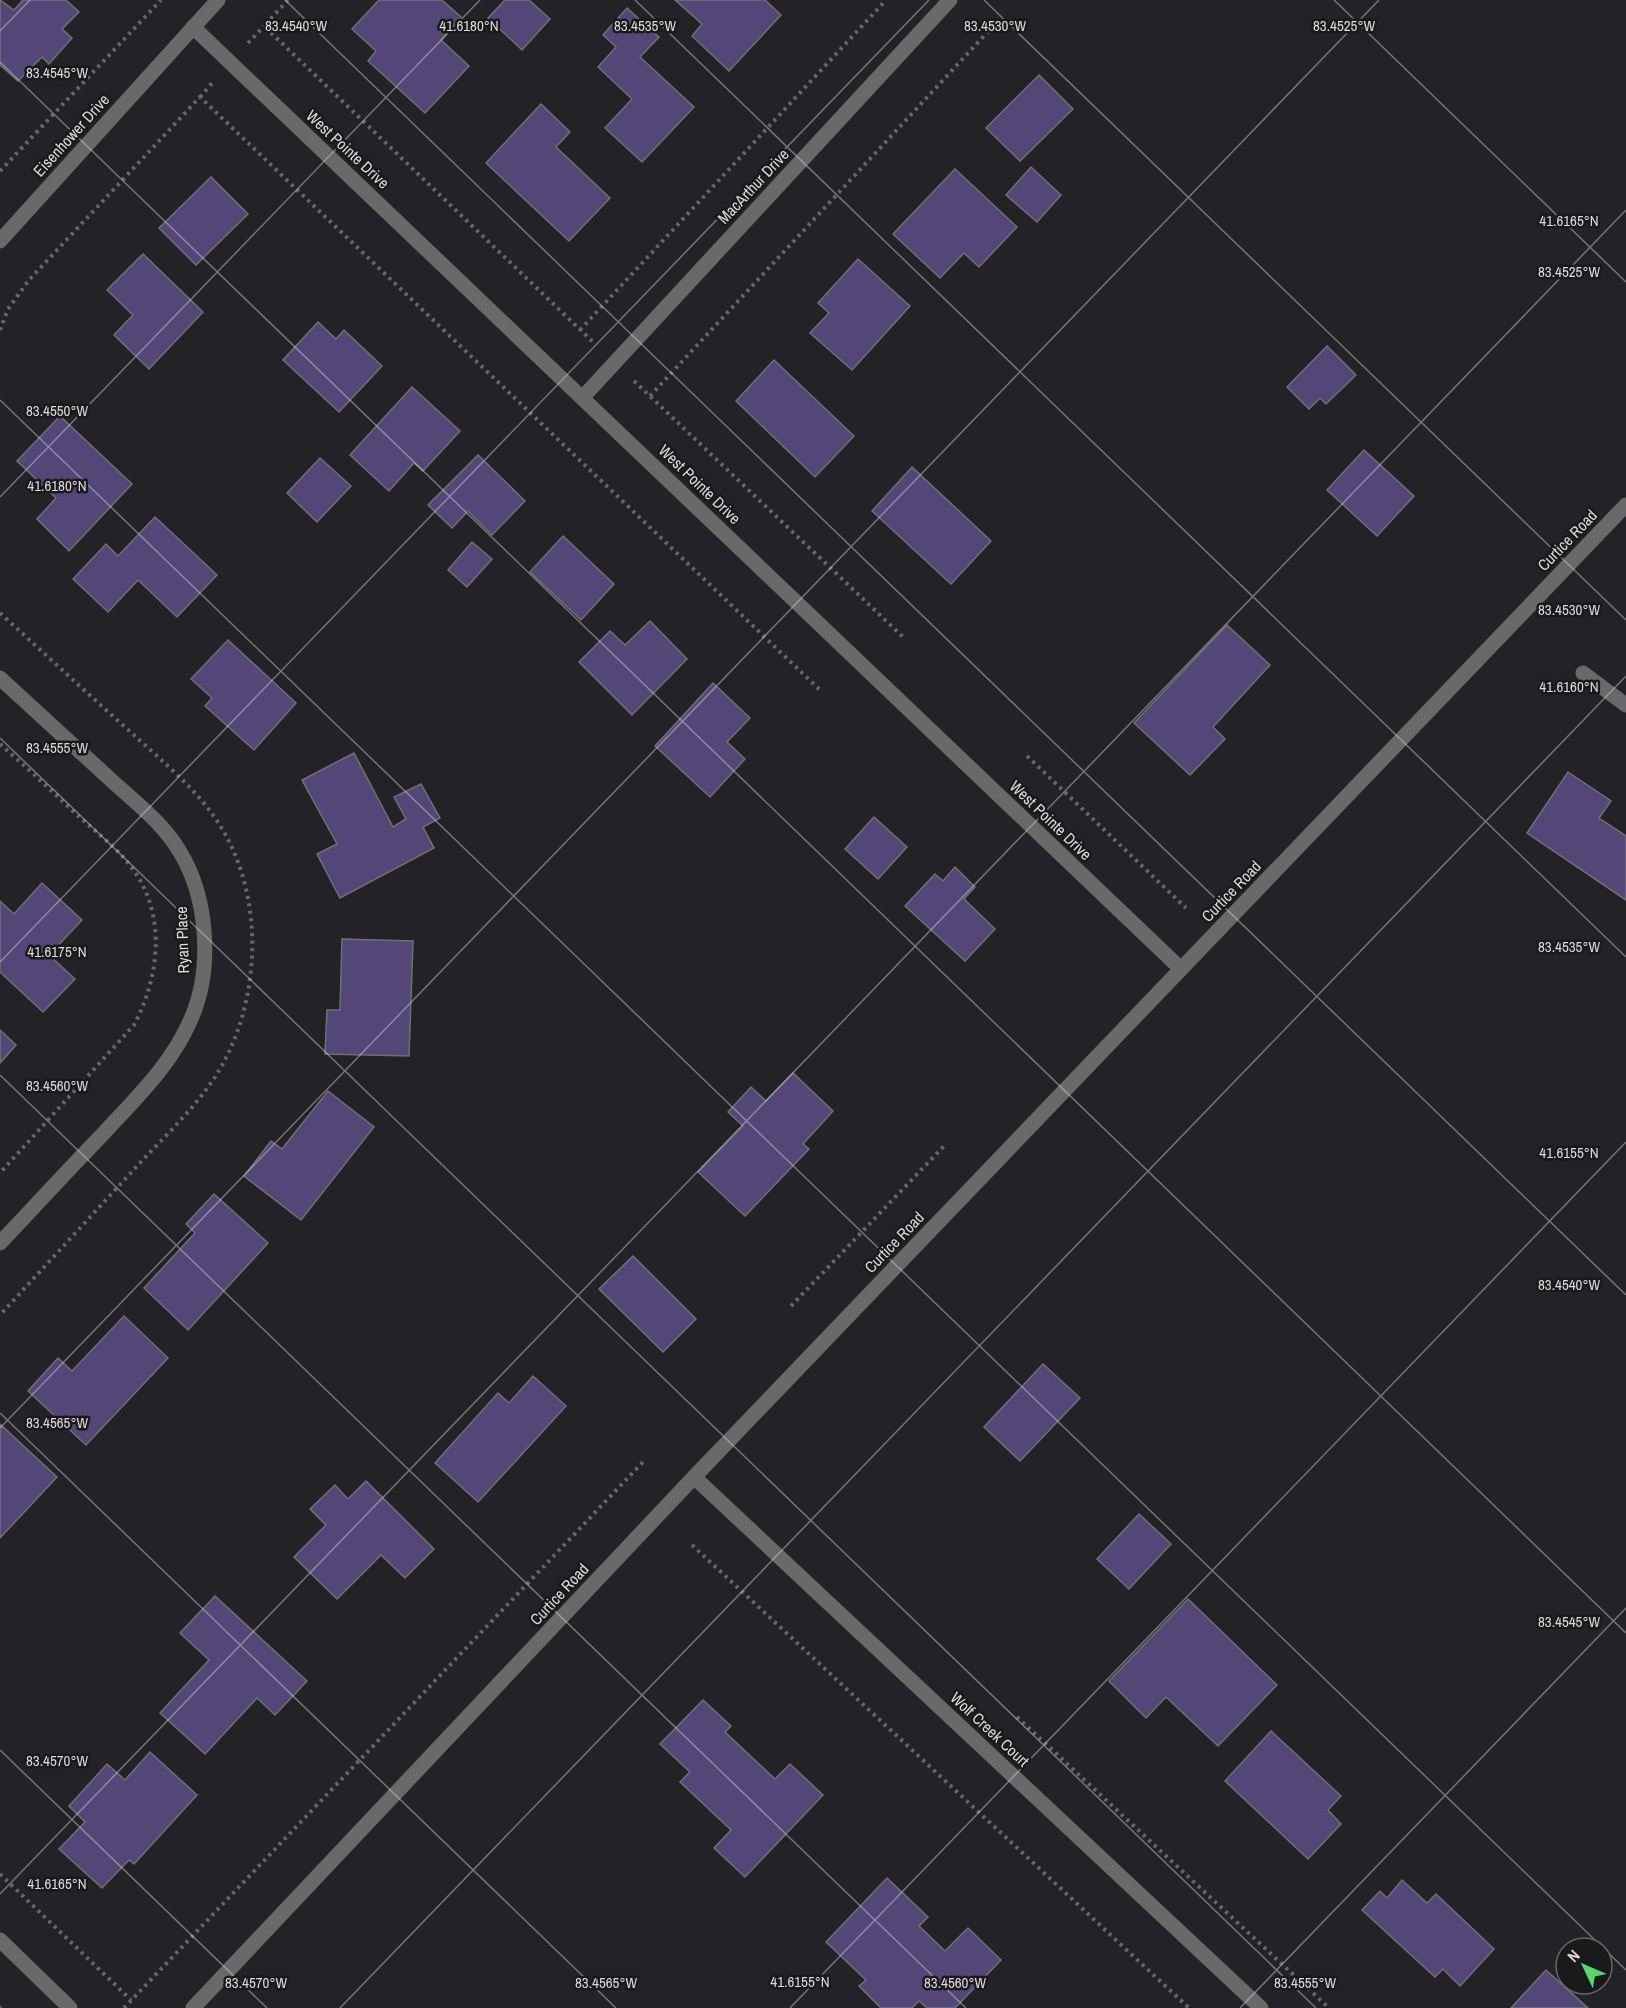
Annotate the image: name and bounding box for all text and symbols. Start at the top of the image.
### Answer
text: 83.4540°W [265,15,327,36]
text: 41.6180°N [439,15,499,36]
text: 83.4535°W [614,15,676,36]
text: 83.4530°W [964,15,1026,36]
text: 83.4525°W [1313,15,1375,36]
text: 83.4545°W [26,62,88,83]
street label: Eisenhower Drive [28,89,114,181]
street label: West Pointe Drive [302,105,394,193]
street label: MacArthur Drive [712,144,794,228]
text: 41.6165°N [1539,210,1599,231]
text: 83.4525°W [1538,261,1600,282]
text: 83.4550°W [26,400,88,421]
street label: West Pointe Drive [654,439,746,529]
text: 41.6180°N [27,475,87,496]
street label: Curtice Road [1532,505,1602,575]
text: 83.4530°W [1538,599,1600,620]
text: 41.6160°N [1539,676,1599,697]
text: 83.4555°W [26,737,88,758]
street label: West Pointe Drive [1005,775,1097,865]
street label: Curtice Road [1196,856,1266,926]
street label: Ryan Place [170,906,194,974]
text: 83.4535°W [1538,936,1600,957]
text: 41.6175°N [27,941,87,962]
text: 83.4560°W [26,1075,88,1096]
text: 41.6155°N [1539,1142,1599,1163]
street label: Curtice Road [859,1207,929,1277]
text: 83.4540°W [1538,1274,1600,1295]
text: 83.4565°W [26,1412,88,1433]
street label: Curtice Road [525,1558,593,1630]
text: 83.4545°W [1538,1611,1600,1632]
street label: Wolf Creek Court [946,1687,1034,1772]
text: 83.4570°W [26,1750,88,1771]
text: 41.6165°N [27,1873,87,1894]
north arrow [1554,1936,1614,1996]
text: N [1562,1945,1584,1967]
text: 41.6155°N [770,1971,830,1992]
text: 83.4570°W [225,1972,287,1993]
text: 83.4565°W [575,1972,637,1993]
text: 83.4560°W [924,1972,986,1993]
text: 83.4555°W [1274,1972,1336,1993]

